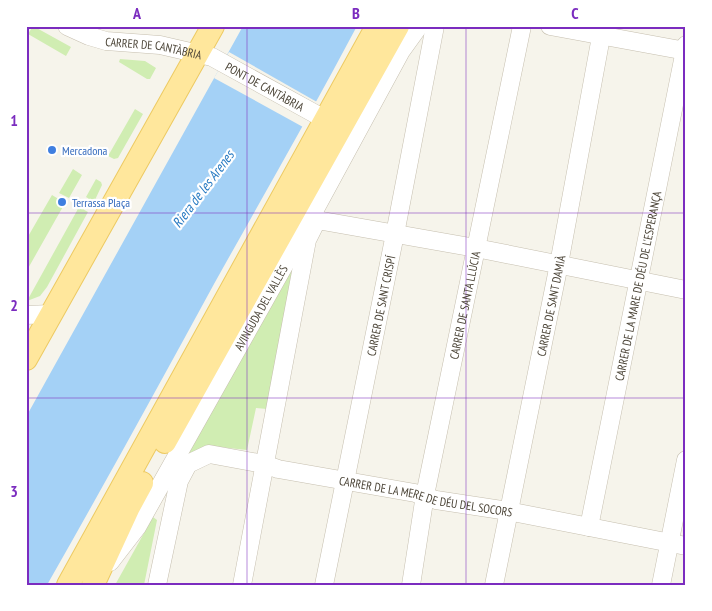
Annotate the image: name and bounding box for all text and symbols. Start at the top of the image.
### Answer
text: A [132,3,142,23]
text: B [352,3,360,23]
text: C [571,3,579,23]
street label: CARRER DE CANTÀBRIA [105,33,204,62]
street label: PONT DE CANTÀBRIA [223,59,307,114]
text: 1 [10,110,18,130]
place label: Mercadona [62,143,108,158]
marker: Mercadona [46,144,58,156]
water label: Riera de les Arenes [168,146,239,231]
street label: CARRER DE LA MARE DE DÉU DE L'ESPERANÇA [611,189,664,382]
place label: Terrassa Plaça [72,195,130,210]
marker: Terrassa Plaça [56,196,68,208]
street label: CARRER DE SANTA LLÚCIA [446,249,483,360]
street label: CARRER DE SANT CRISPÍ [363,254,398,357]
street label: CARRER DE SANT DAMIÀ [533,254,568,357]
street label: AVINGUDA DEL VALLÈS [230,262,290,353]
text: 2 [10,295,18,315]
street label: CARRER DE LA MERE DE DÉU DEL SOCORS [338,472,514,519]
text: 3 [10,481,18,501]

